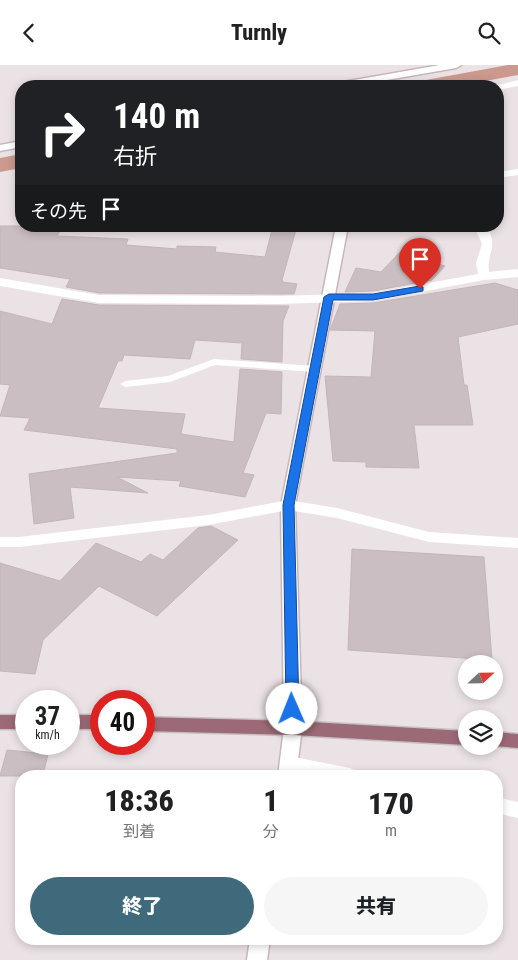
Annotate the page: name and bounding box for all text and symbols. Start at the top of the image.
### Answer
icon: back [15,19,43,47]
icon: search [475,19,503,47]
text: Turnly [231,20,287,45]
text: 140 m [113,96,200,137]
icon: right [30,100,95,165]
text: 右折 [113,144,157,169]
icon: arrive [97,195,125,223]
text: その先 [30,200,87,223]
pin [399,238,441,289]
icon: arrive [406,245,434,273]
north arrow [458,655,502,700]
map controls [458,655,503,755]
position arrow [265,682,317,734]
speed limit sign: 40 [90,690,155,755]
text: 37 [35,702,60,731]
button: layers [458,710,503,755]
text: km/h [35,728,60,742]
text: 18:36 [104,783,174,818]
text: 1 [263,783,278,818]
text: 170 [368,786,414,821]
text: m [385,821,397,840]
text: 到着 [123,822,155,841]
text: 分 [263,822,279,841]
button: 終了 [30,877,254,935]
button: 共有 [264,877,488,935]

